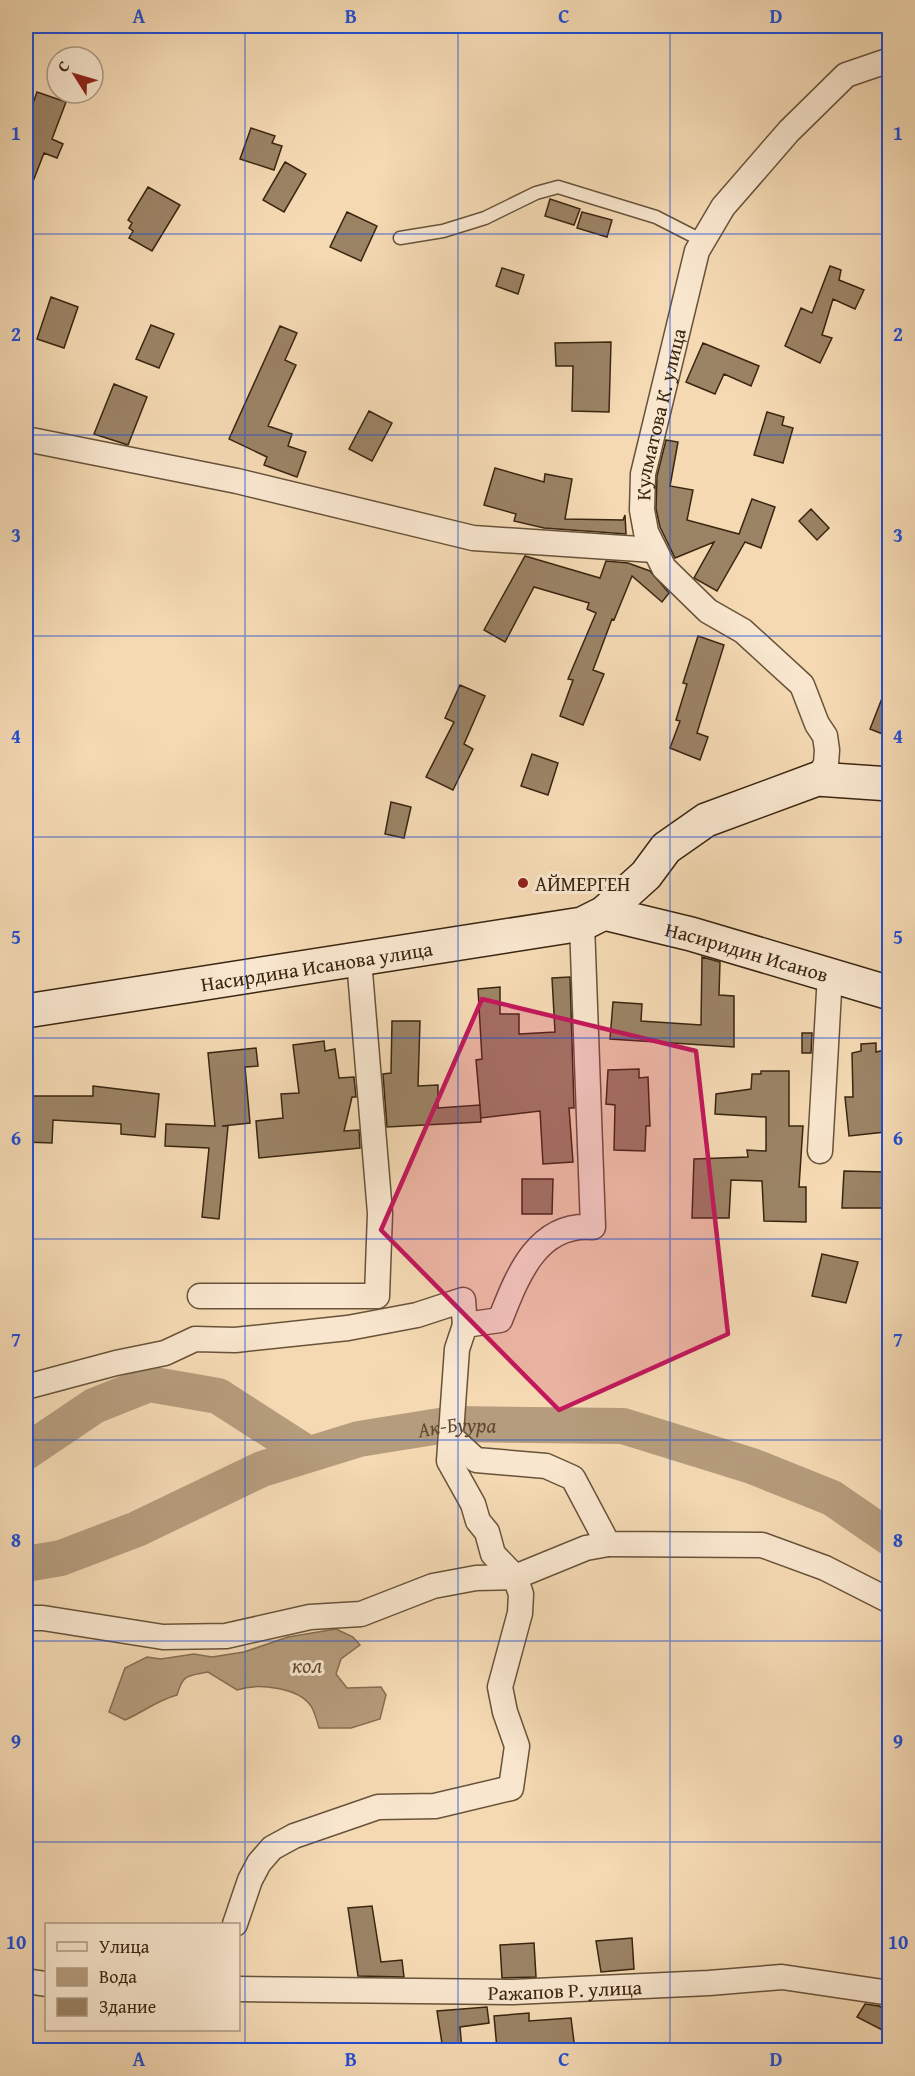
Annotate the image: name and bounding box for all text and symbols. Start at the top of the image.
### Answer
text: A [133,1,146,30]
text: B [345,1,357,30]
text: C [558,1,570,30]
text: D [769,1,783,30]
north arrow [45,45,105,105]
text: С [51,55,75,77]
text: 1 [11,118,21,147]
text: 1 [893,118,903,147]
text: 2 [11,319,21,348]
text: 2 [893,319,903,348]
street label: Кулматова К. улица [628,324,692,501]
text: 3 [11,520,21,549]
text: 3 [893,520,903,549]
text: 4 [11,721,21,750]
text: 4 [893,721,903,750]
place label: АЙМЕРГЕН [535,869,630,898]
marker: АЙМЕРГЕН [516,876,530,890]
street label: Насиридин Исанов [663,914,832,988]
text: 5 [11,922,21,951]
text: 5 [893,922,903,951]
street label: Насирдина Исанова улица [199,933,435,998]
text: 6 [11,1123,21,1152]
text: 6 [893,1123,903,1152]
text: 7 [11,1324,21,1353]
text: 7 [893,1324,903,1353]
water label: Ак-Буура [414,1408,497,1445]
text: 8 [11,1525,21,1554]
text: 8 [893,1525,903,1554]
water label: кол [292,1650,322,1681]
text: 9 [11,1726,21,1755]
text: 9 [893,1726,903,1755]
legend [45,1923,240,2031]
text: 10 [6,1927,26,1956]
text: 10 [888,1927,908,1956]
text: Улица [99,1933,150,1960]
text: Вода [99,1963,137,1990]
street label: Ражапов Р. улица [488,1972,643,2007]
text: Здание [99,1993,156,2020]
text: A [133,2044,146,2073]
text: B [345,2044,357,2073]
text: C [558,2044,570,2073]
text: D [769,2044,783,2073]

